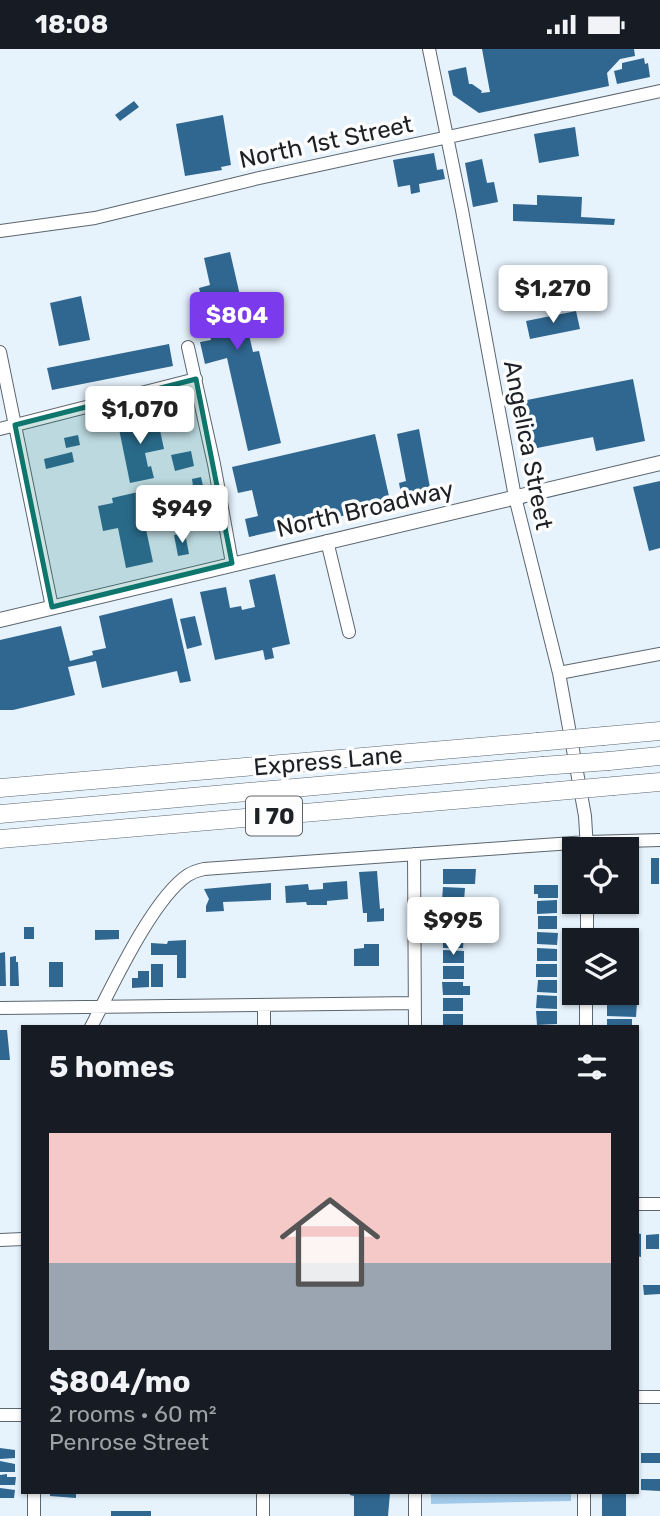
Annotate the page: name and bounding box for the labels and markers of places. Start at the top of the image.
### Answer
pin: $1,270 [496,265,610,325]
pin: $804 [196,293,278,352]
pin: $1,070 [83,387,197,446]
pin: $949 [141,485,223,545]
pin: $995 [412,897,494,957]

